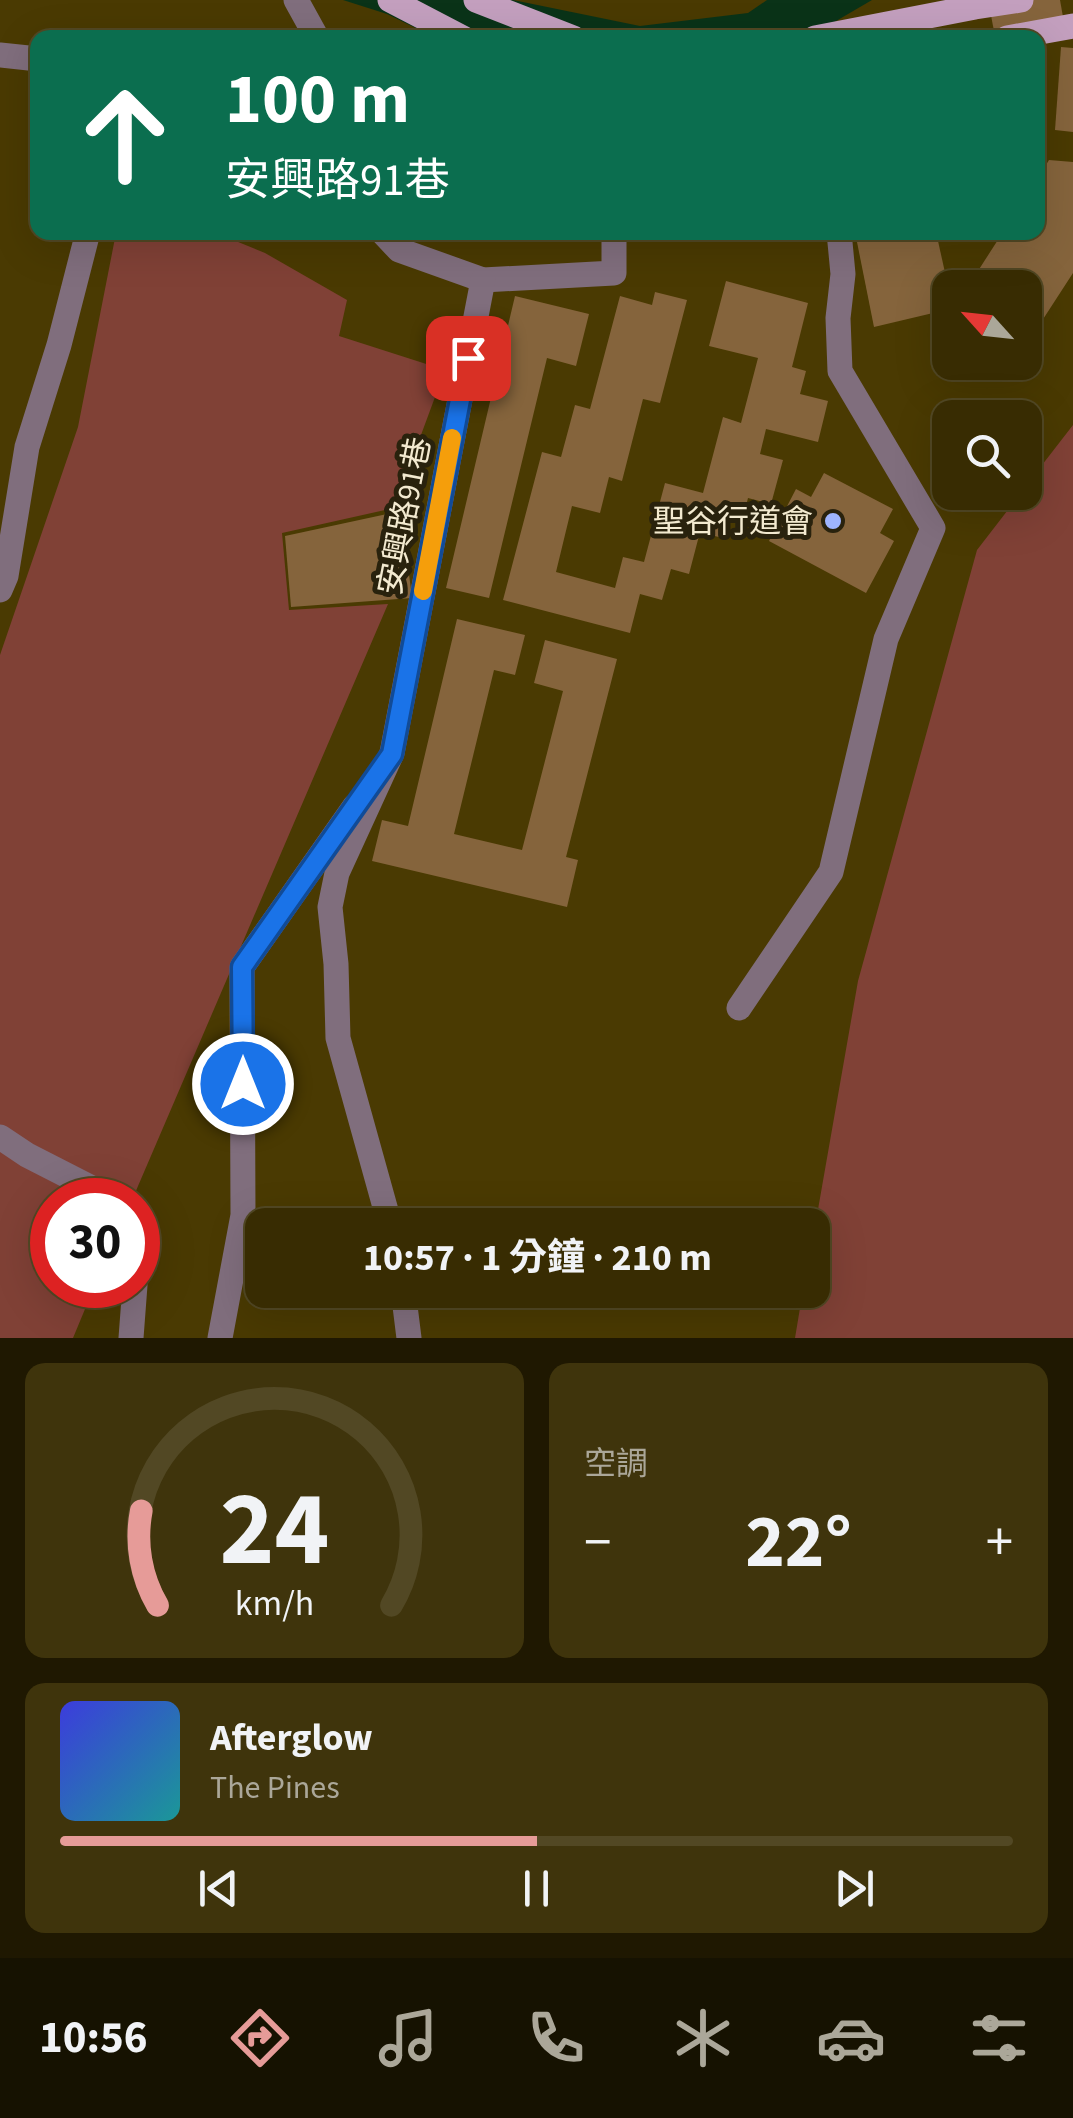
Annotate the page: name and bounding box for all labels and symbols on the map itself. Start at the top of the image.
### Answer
north arrow [932,270,1042,380]
pin [426,316,511,401]
street label: 安興路91巷 [367,433,443,599]
place label: 聖谷行道會 [653,499,813,545]
marker: 聖谷行道會 [822,510,844,532]
position arrow [191,1032,295,1136]
speed limit sign: 30 [30,1178,160,1308]

